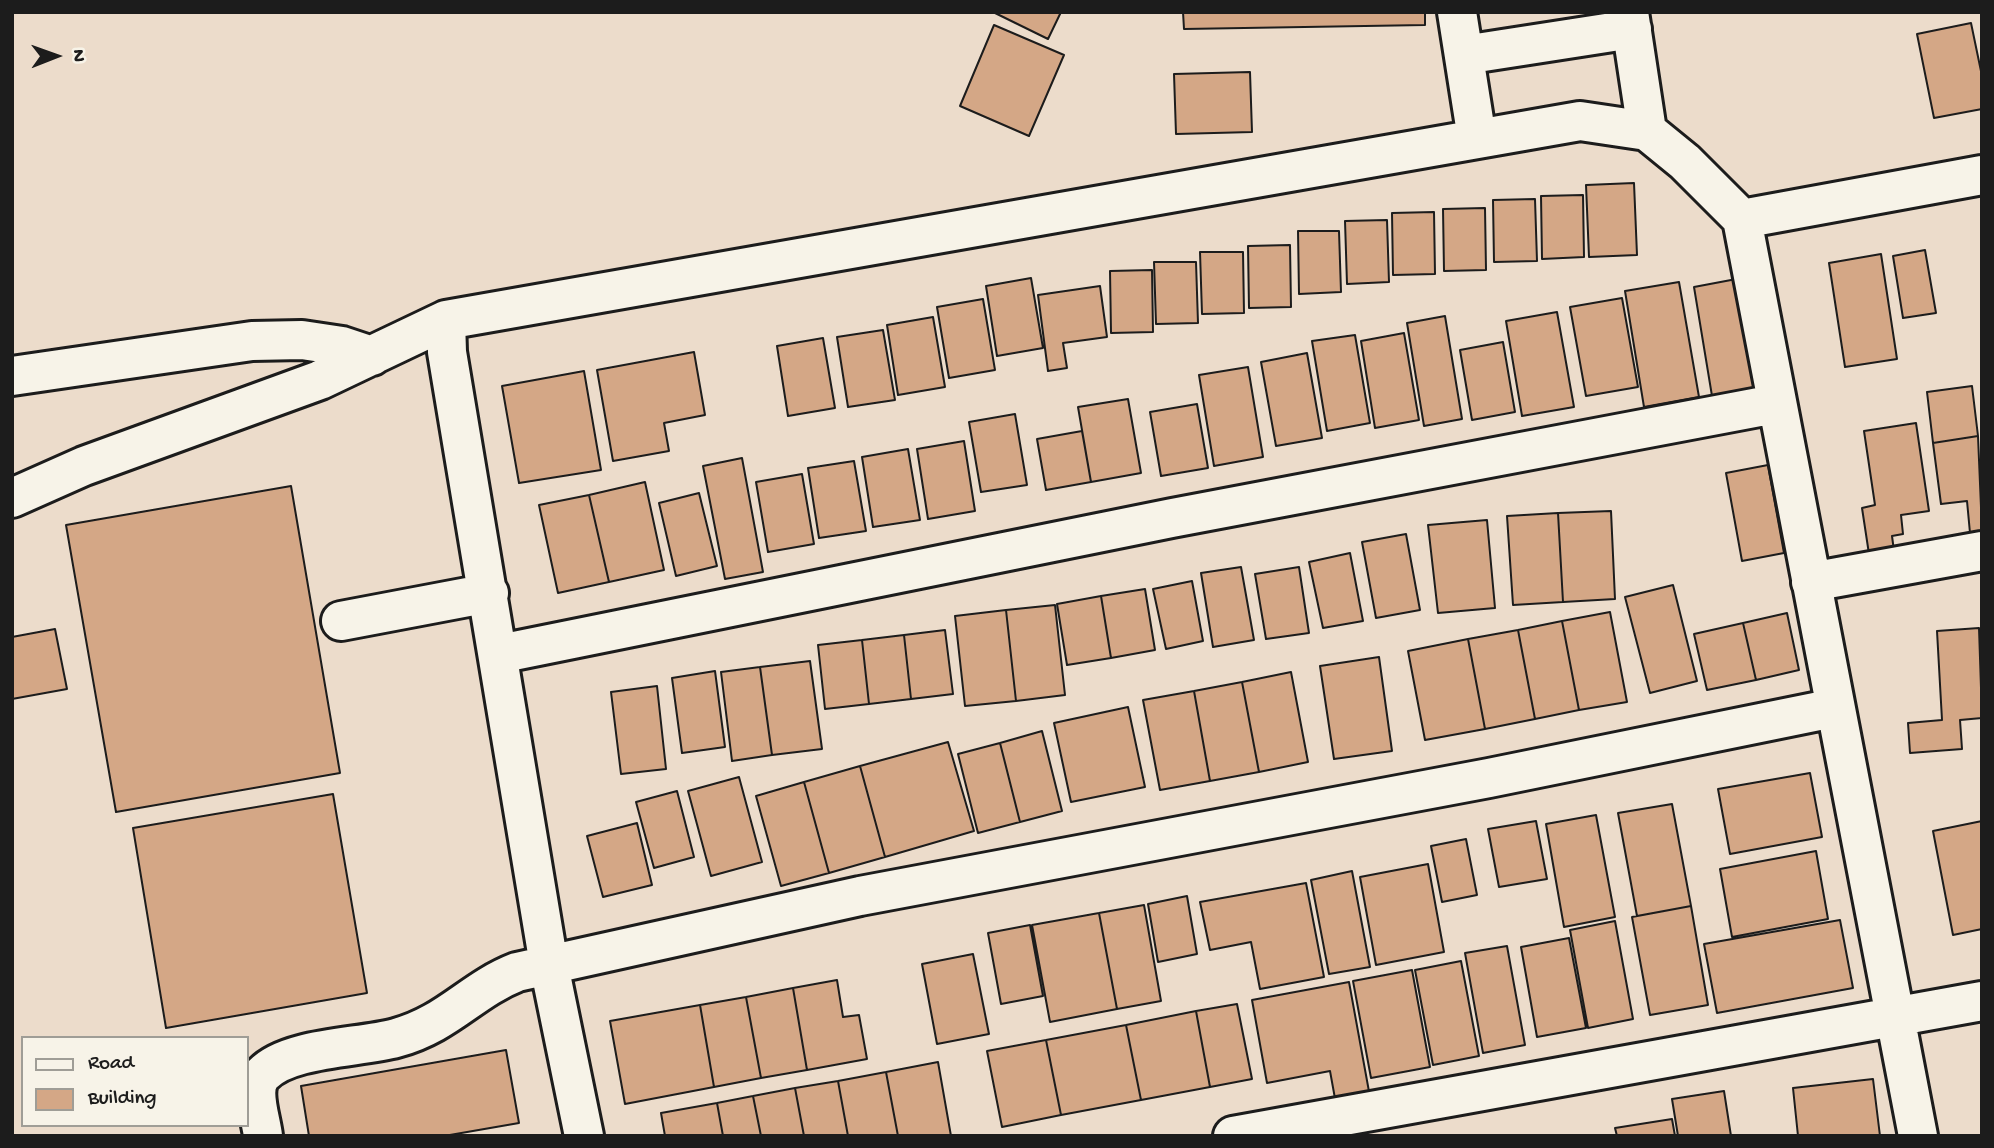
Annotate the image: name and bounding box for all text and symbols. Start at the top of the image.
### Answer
north arrow [21,21,91,91]
text: N [66,49,89,62]
legend [21,1036,248,1127]
text: Road [88,1052,134,1077]
text: Building [88,1087,157,1112]

